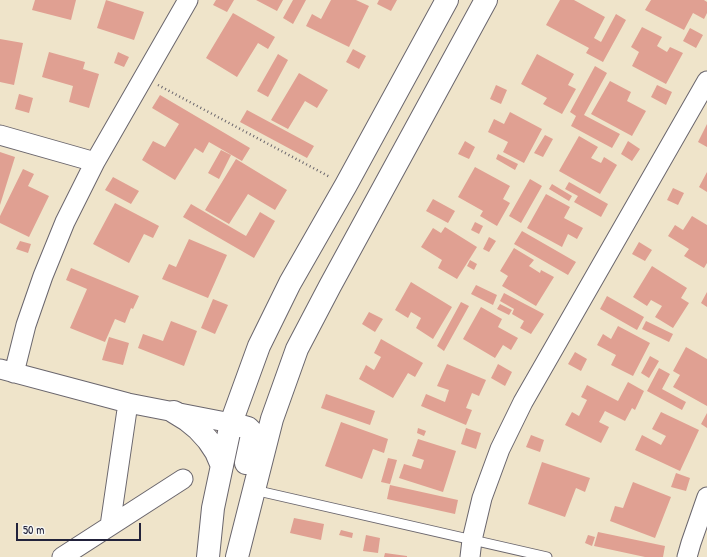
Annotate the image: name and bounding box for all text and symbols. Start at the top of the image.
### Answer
scale bar [18,515,143,541]
text: 50 m [23,521,44,538]

